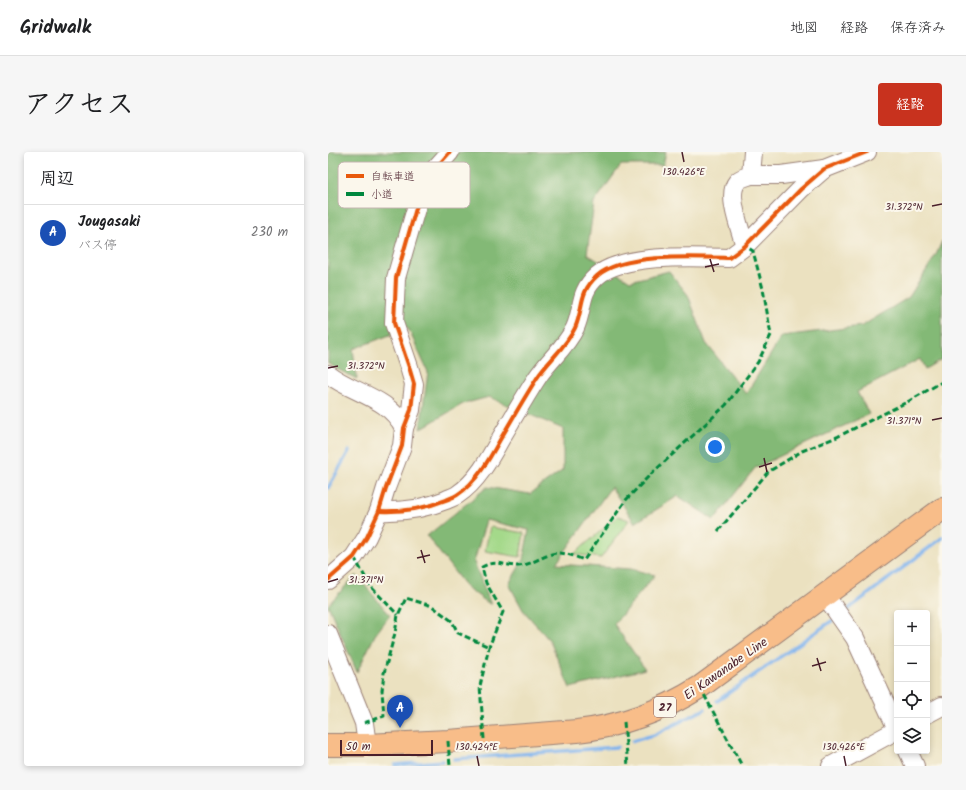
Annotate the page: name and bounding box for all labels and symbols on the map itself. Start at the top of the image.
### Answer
legend [338,162,470,208]
text: 130.426°E [663,164,706,180]
text: 自転車道 [371,168,415,186]
text: 小道 [371,186,393,204]
text: 31.372°N [885,199,923,215]
text: 31.372°N [347,358,385,374]
text: 31.371°N [887,413,922,429]
your location [705,437,725,457]
text: 31.371°N [349,572,384,588]
street label: Ei Kawanabe Line [680,632,772,706]
pin: A [387,695,413,728]
road number: 27 [654,697,676,717]
scale bar [340,738,433,757]
text: 130.424°E [456,739,499,755]
text: 130.426°E [823,739,866,755]

